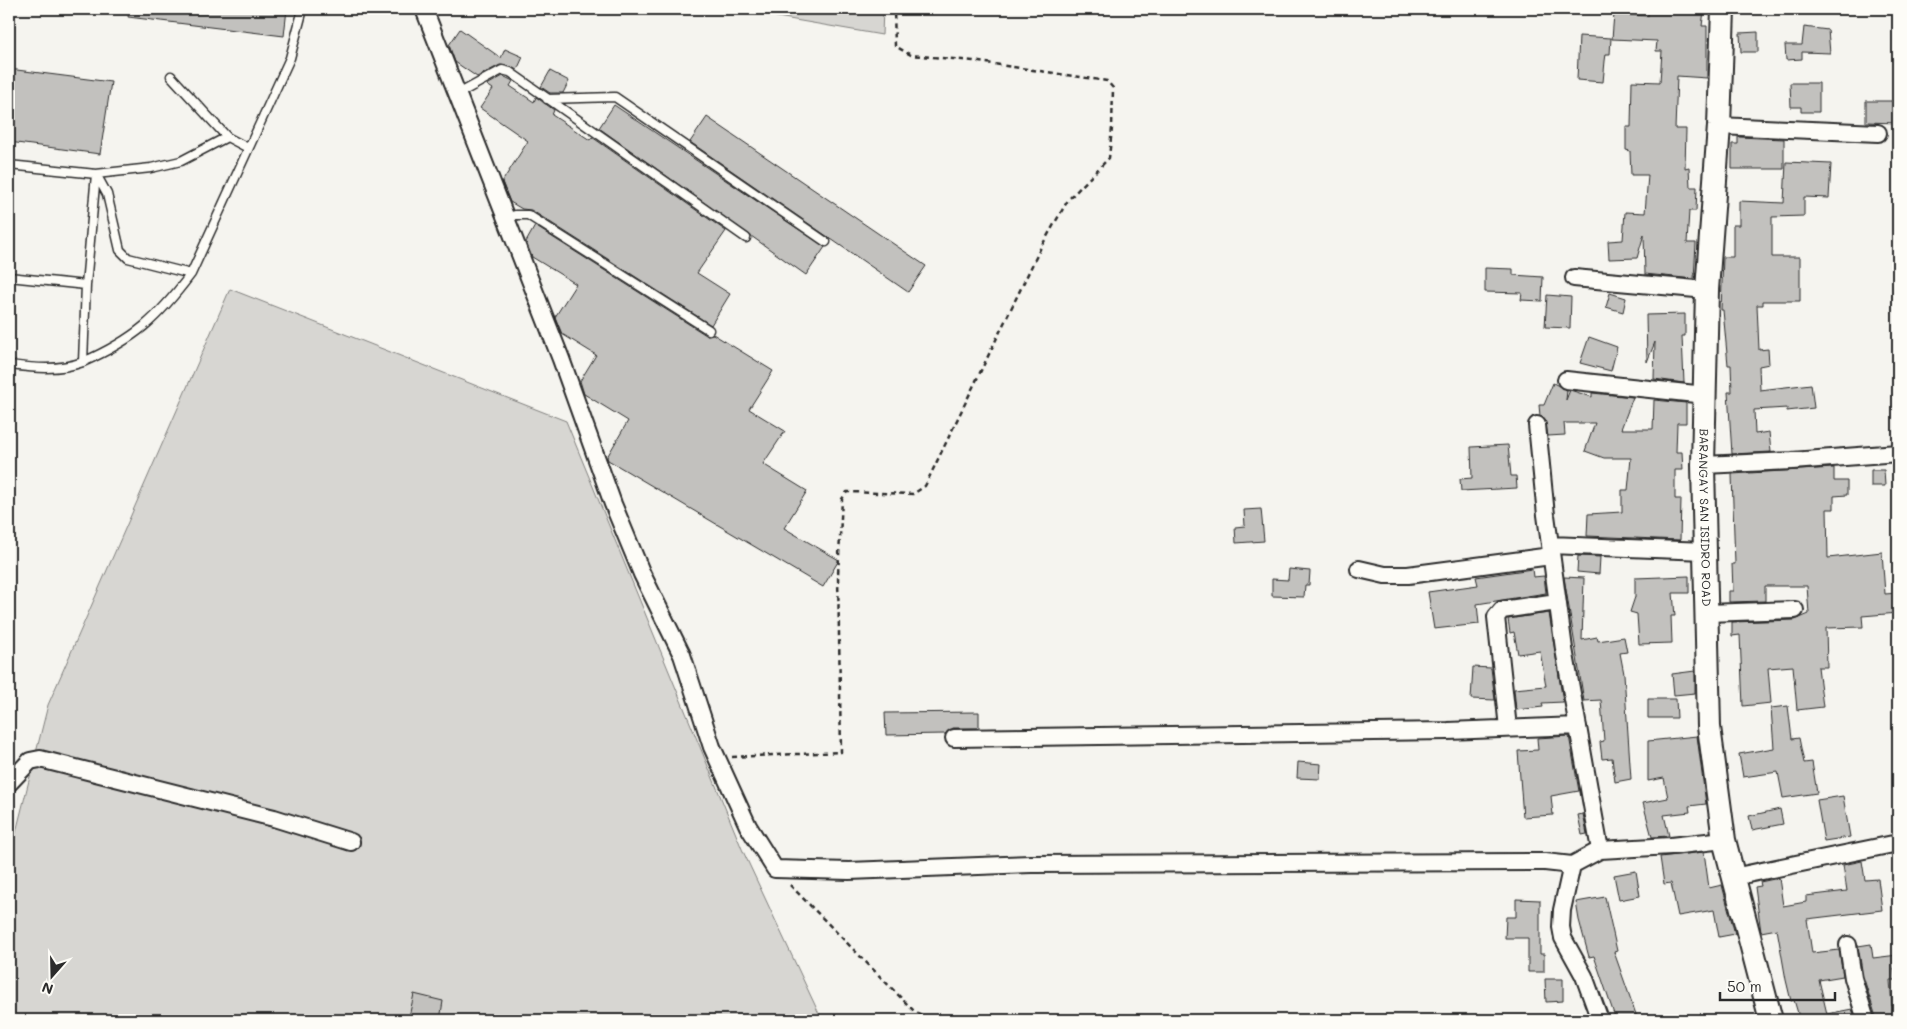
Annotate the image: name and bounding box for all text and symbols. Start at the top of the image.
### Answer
street label: BARANGAY SAN ISIDRO ROAD [1696,428,1715,606]
north arrow [28,952,78,1002]
scale bar [1720,969,1834,1001]
text: 50 m [1727,976,1762,996]
text: N [39,978,56,999]

